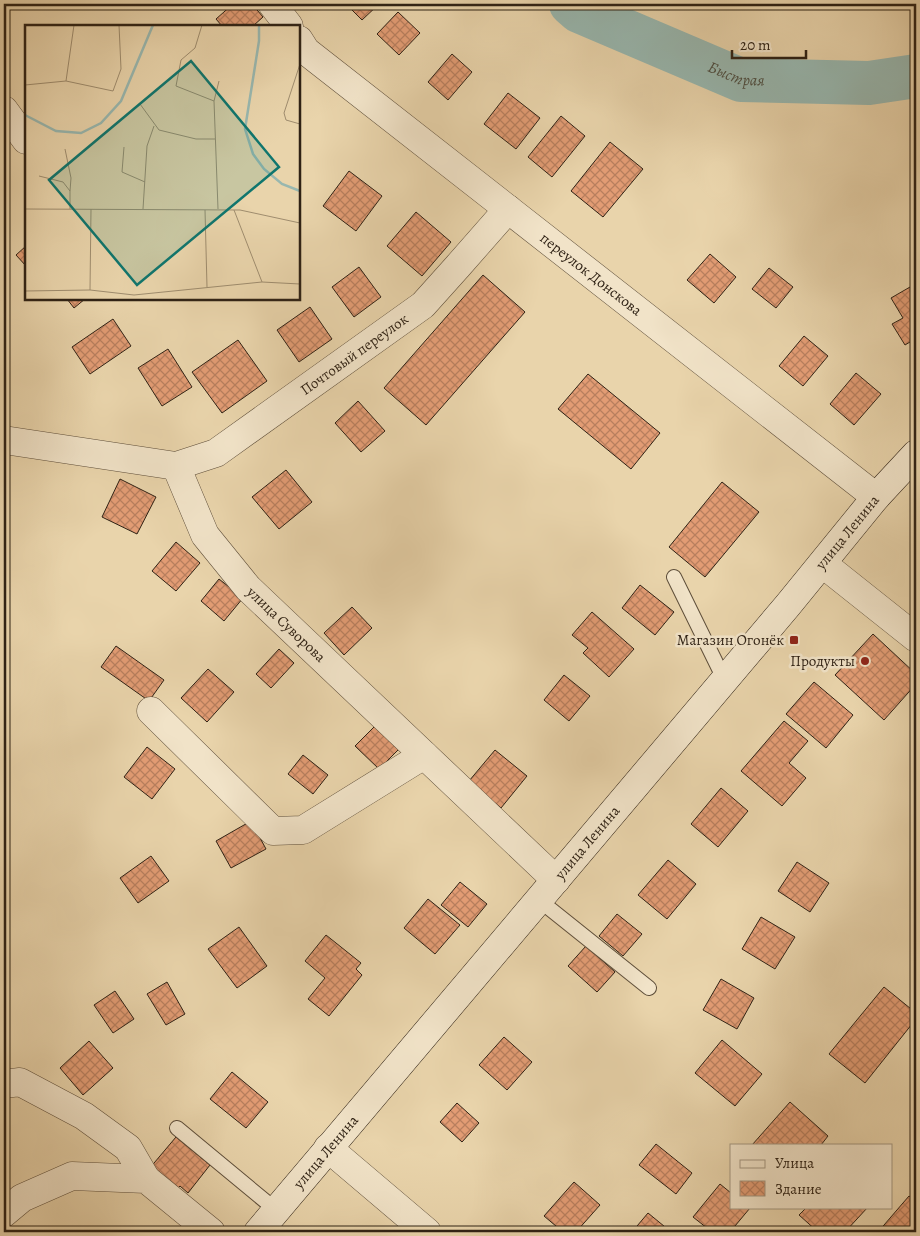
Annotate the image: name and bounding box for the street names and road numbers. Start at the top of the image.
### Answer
street label: переулок Донскова [536,228,646,320]
street label: Почтовый переулок [296,309,412,400]
street label: улица Ленина [810,491,884,574]
street label: улица Суворова [242,581,330,667]
street label: улица Ленина [550,801,624,884]
street label: улица Ленина [288,1111,363,1194]

